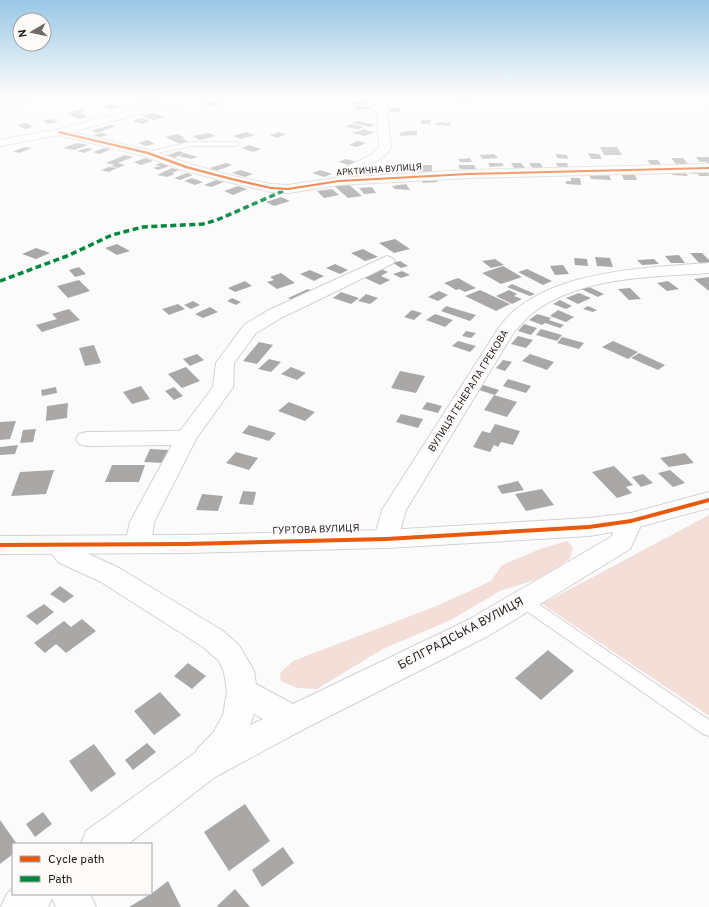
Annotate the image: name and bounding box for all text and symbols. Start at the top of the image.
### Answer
north arrow [12,12,52,52]
text: N [16,28,31,38]
street label: АРКТИЧНА ВУЛИЦЯ [336,162,422,178]
street label: ВУЛИЦЯ ГЕНЕРАЛА ГРЕКОВА [426,327,512,455]
street label: ГУРТОВА ВУЛИЦЯ [272,522,360,538]
street label: БЄЛГРАДСЬКА ВУЛИЦЯ [395,594,527,674]
legend [12,843,152,895]
text: Cycle path [48,852,105,868]
text: Path [48,872,73,888]

